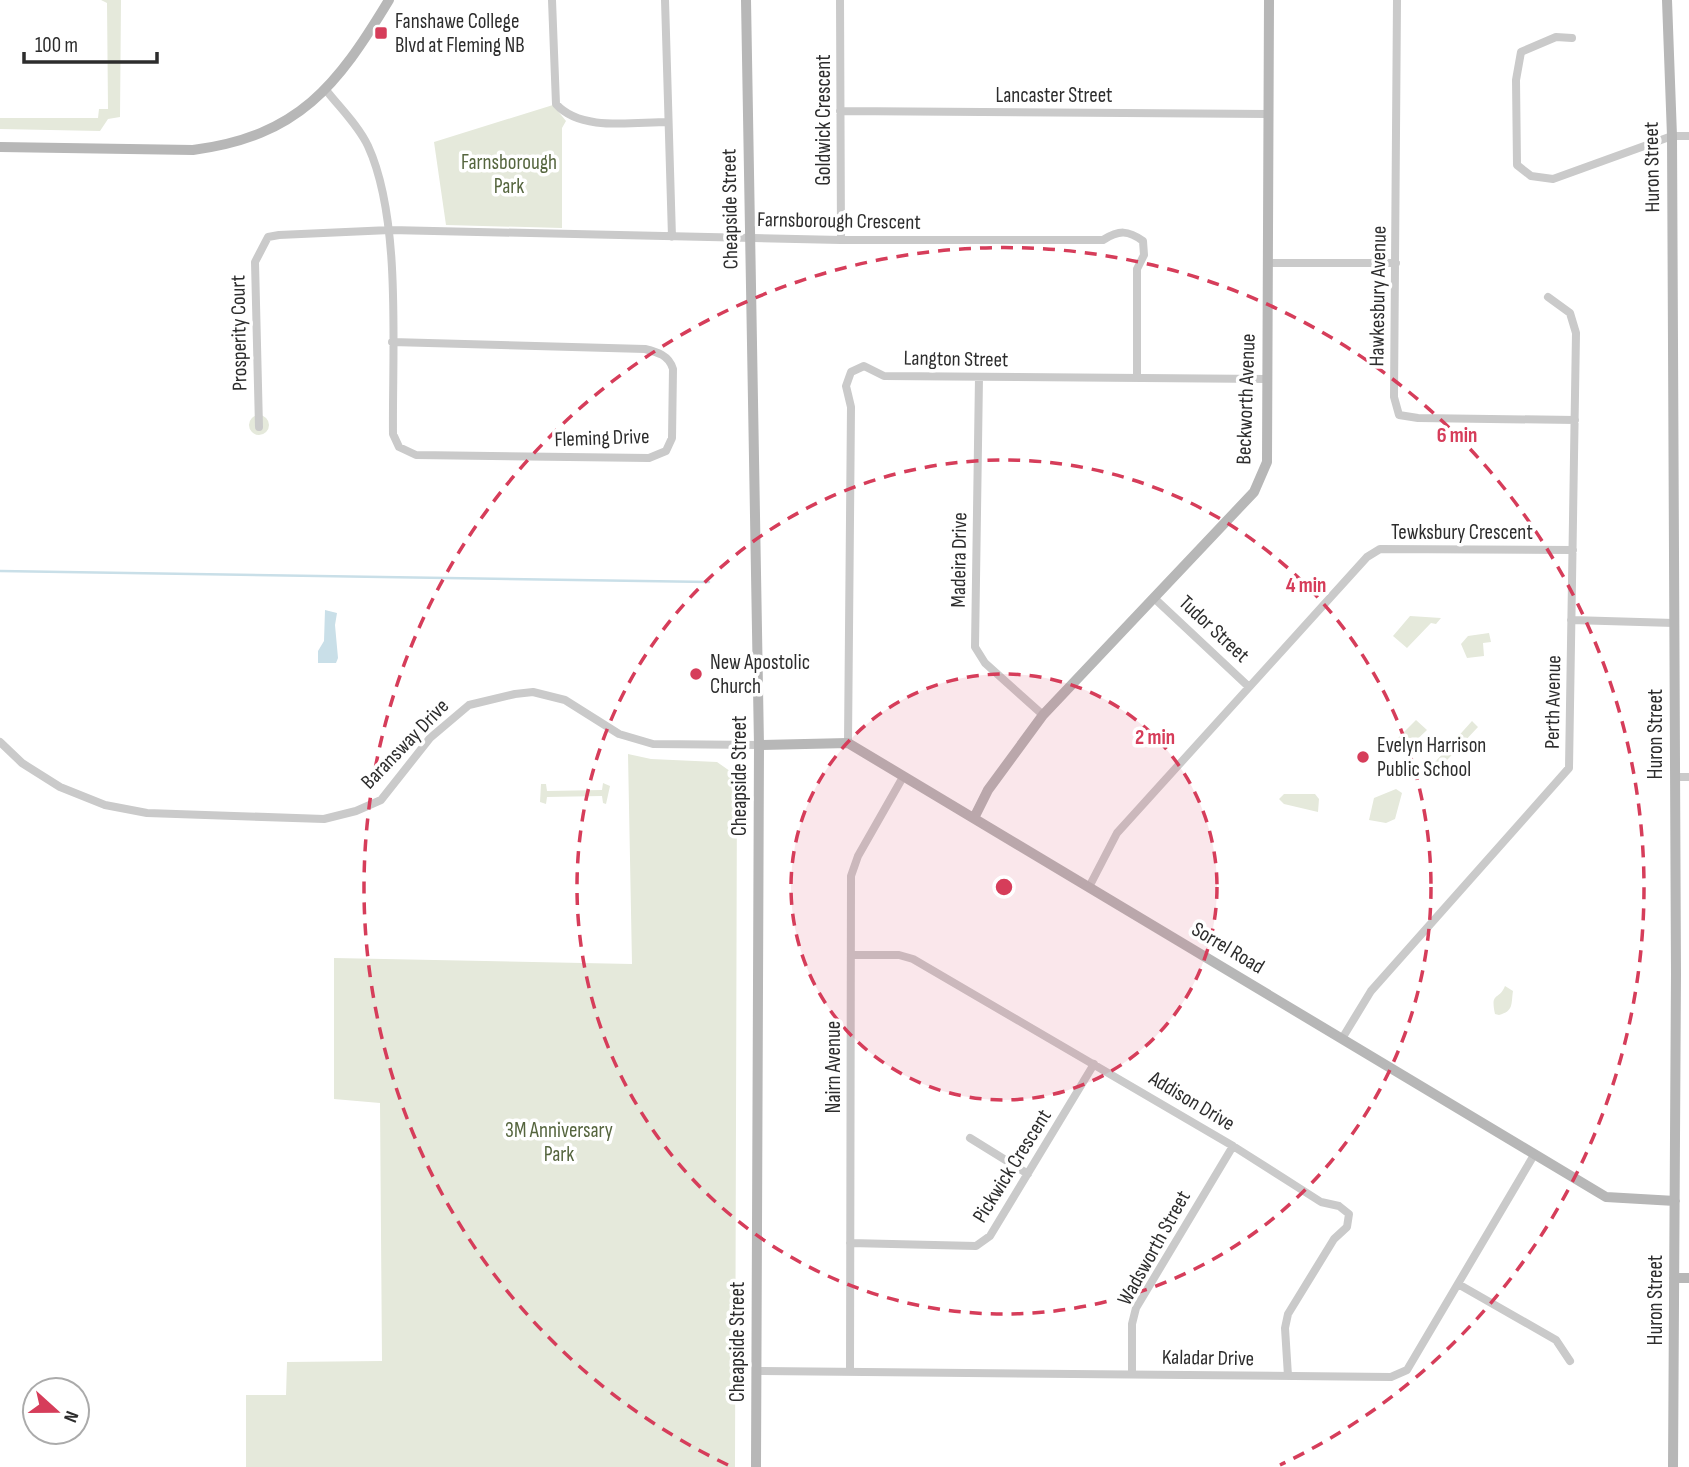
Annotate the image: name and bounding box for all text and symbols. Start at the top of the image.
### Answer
place label: Fanshawe College Blvd at Fleming NB [395,9,525,58]
scale bar [24,21,158,65]
marker: Fanshawe College Blvd at Fleming NB [373,25,389,41]
text: 100 m [35,33,78,58]
street label: Goldwick Crescent [811,54,836,186]
street label: Lancaster Street [996,83,1112,108]
street label: Huron Street [1639,122,1665,212]
street label: Cheapside Street [716,148,744,270]
park label: Farnsborough Park [461,150,557,199]
street label: Farnsborough Crescent [757,207,921,235]
street label: Hawkesbury Avenue [1364,226,1392,366]
street label: Prosperity Court [225,275,253,391]
street label: Beckworth Avenue [1231,333,1261,465]
street label: Langton Street [903,346,1009,372]
text: 6 min [1437,423,1477,448]
street label: Fleming Drive [554,424,650,452]
street label: Madeira Drive [946,512,972,608]
street label: Tewksbury Crescent [1391,520,1533,545]
text: 4 min [1286,573,1326,598]
street label: Tudor Street [1174,590,1254,668]
place label: New Apostolic Church [710,650,810,699]
street label: Perth Avenue [1540,655,1566,749]
marker: New Apostolic Church [688,666,704,682]
street label: Huron Street [1643,689,1668,779]
street label: Baransway Drive [356,694,454,794]
street label: Cheapside Street [727,716,752,836]
text: 2 min [1135,725,1175,750]
place label: Evelyn Harrison Public School [1377,733,1486,782]
marker: Evelyn Harrison Public School [1355,749,1371,765]
centre of rings [992,875,1016,899]
street label: Sorrel Road [1187,917,1269,979]
street label: Nairn Avenue [821,1021,846,1113]
street label: Addison Drive [1144,1065,1239,1136]
street label: Pickwick Crescent [967,1105,1057,1227]
park label: 3M Anniversary Park [505,1118,613,1167]
street label: Wadsworth Street [1112,1186,1196,1310]
street label: Huron Street [1643,1255,1668,1345]
street label: Cheapside Street [725,1282,750,1402]
street label: Kaladar Drive [1162,1345,1254,1371]
north arrow [21,1376,91,1446]
text: N [58,1408,83,1425]

